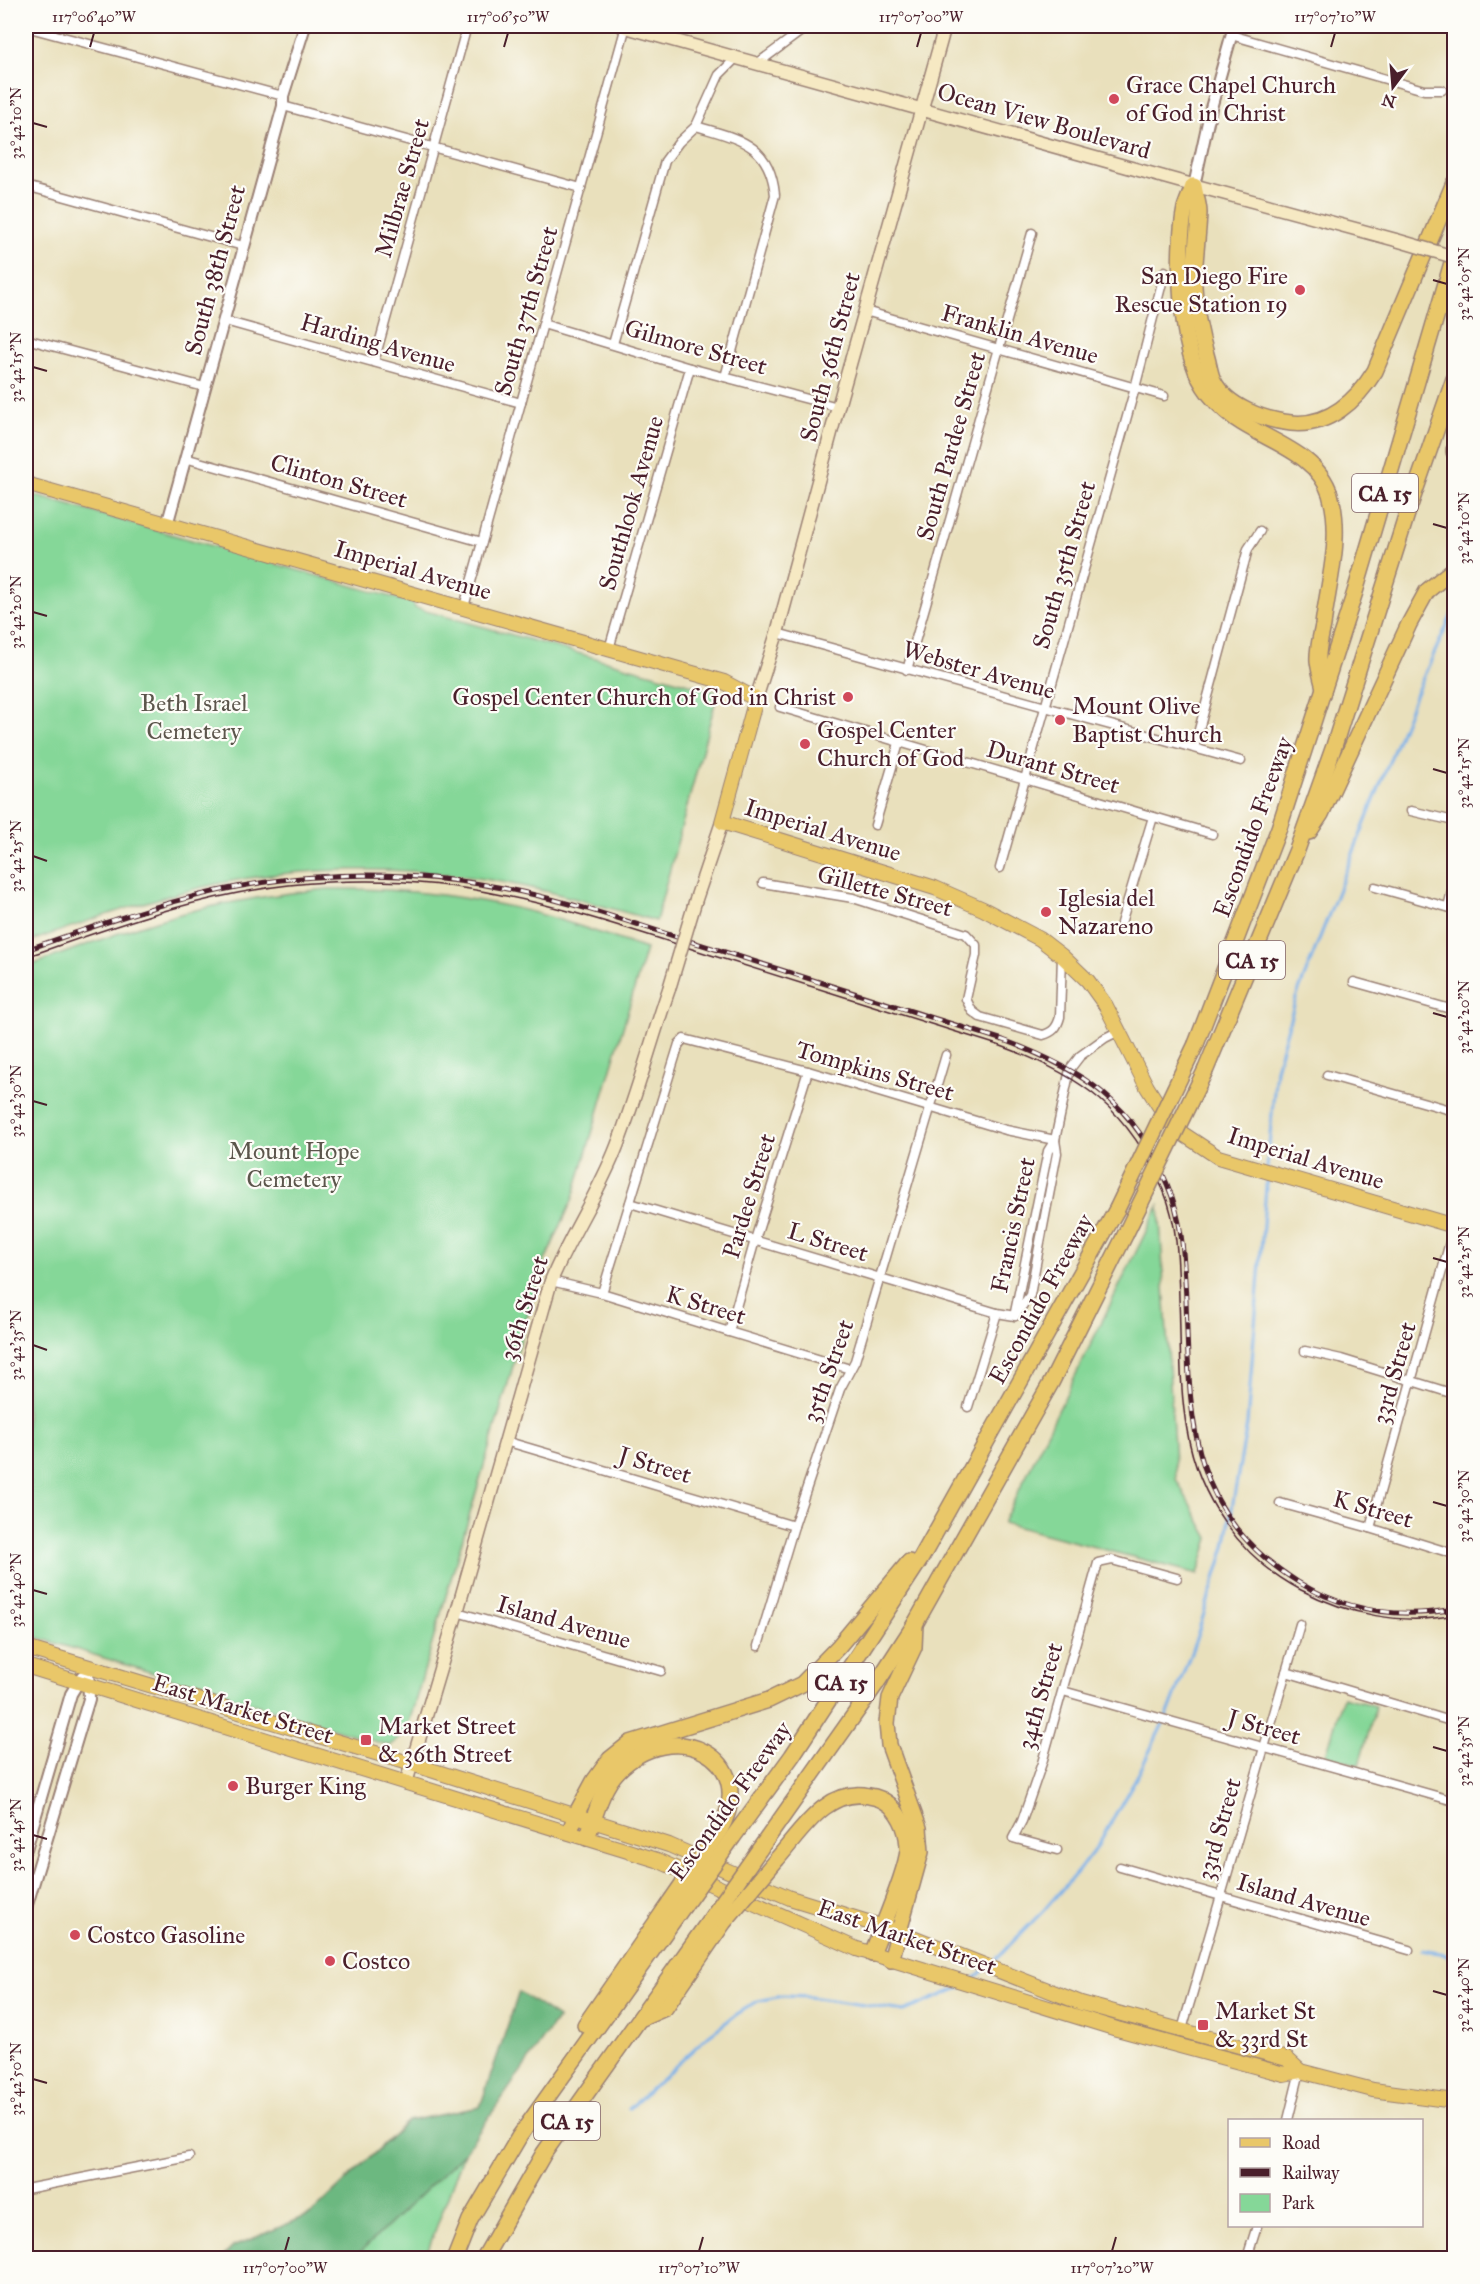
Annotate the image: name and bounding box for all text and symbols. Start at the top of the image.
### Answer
text: 117°06'40"W [52,8,137,26]
text: 117°06'50"W [467,8,550,26]
text: 117°07'00"W [879,8,964,26]
text: 117°07'10"W [1294,8,1377,26]
north arrow [1363,57,1423,117]
place label: Grace Chapel Church of God in Christ [1126,70,1336,128]
street label: Ocean View Boulevard [934,76,1154,166]
text: 32°42'10"N [7,86,25,159]
text: N [1379,90,1398,112]
marker: Grace Chapel Church of God in Christ [1107,92,1121,106]
street label: Milbrae Street [368,115,436,261]
street label: South 38th Street [178,181,252,358]
street label: South 37th Street [487,222,565,399]
text: 32°42'05"N [1455,247,1473,321]
place label: San Diego Fire Rescue Station 19 [1114,261,1288,319]
street label: South 36th Street [793,268,867,445]
marker: San Diego Fire Rescue Station 19 [1293,283,1307,297]
street label: Franklin Avenue [938,297,1102,371]
street label: Harding Avenue [297,307,459,379]
street label: Gilmore Street [621,312,771,382]
text: 32°42'15"N [7,331,25,402]
street label: South Pardee Street [910,348,992,544]
street label: Southlook Avenue [592,412,670,594]
street label: Clinton Street [267,447,411,515]
road number: CA 15 [1352,474,1418,512]
street label: South 35th Street [1026,477,1102,652]
text: 32°42'10"N [1455,491,1473,564]
street label: Imperial Avenue [331,533,495,607]
text: 32°42'20"N [7,575,25,649]
street label: Webster Avenue [899,634,1059,706]
place label: Gospel Center Church of God in Christ [452,682,837,712]
park label: Beth Israel Cemetery [140,688,248,746]
marker: Gospel Center Church of God in Christ [841,690,855,704]
place label: Mount Olive Baptist Church [1072,691,1222,749]
marker: Mount Olive Baptist Church [1053,713,1067,727]
place label: Gospel Center Church of God [817,715,964,773]
street label: Escondido Freeway [1206,732,1300,921]
street label: Durant Street [983,734,1123,800]
marker: Gospel Center Church of God [798,737,812,751]
text: 32°42'15"N [1455,737,1473,808]
street label: Imperial Avenue [741,792,905,868]
text: 32°42'25"N [7,820,25,892]
street label: Gillette Street [814,859,956,924]
place label: Iglesia del Nazareno [1058,883,1155,941]
marker: Iglesia del Nazareno [1039,905,1053,919]
road number: CA 15 [1219,941,1285,979]
text: 32°42'20"N [1455,980,1473,1054]
street label: Tompkins Street [793,1034,958,1108]
text: 32°42'30"N [7,1064,25,1137]
street label: Imperial Avenue [1224,1120,1388,1196]
street label: Pardee Street [716,1129,782,1262]
park label: Mount Hope Cemetery [229,1136,359,1194]
street label: Francis Street [984,1154,1042,1295]
street label: Escondido Freeway [982,1208,1101,1389]
street label: L Street [784,1216,872,1269]
text: 32°42'25"N [1455,1226,1473,1298]
street label: 36th Street [493,1251,555,1364]
street label: K Street [662,1279,750,1331]
text: 32°42'35"N [7,1309,25,1381]
street label: 35th Street [796,1315,861,1427]
street label: 33rd Street [1365,1318,1423,1428]
street label: J Street [612,1439,695,1490]
text: 32°42'30"N [1455,1469,1473,1542]
street label: K Street [1330,1483,1417,1535]
text: 32°42'40"N [7,1552,25,1628]
street label: Island Avenue [494,1589,634,1655]
street label: 34th Street [1010,1639,1070,1753]
road number: CA 15 [808,1663,874,1701]
street label: East Market Street [149,1667,338,1751]
street label: J Street [1221,1701,1304,1752]
place label: Market Street & 36th Street [378,1711,516,1769]
street label: Escondido Freeway [662,1715,798,1887]
text: 32°42'35"N [1455,1715,1473,1787]
marker: Market Street & 36th Street [359,1733,373,1747]
place label: Burger King [245,1771,367,1801]
street label: 33rd Street [1190,1774,1248,1884]
marker: Burger King [226,1779,240,1793]
text: 32°42'45"N [7,1798,25,1872]
street label: Island Avenue [1234,1867,1374,1933]
street label: East Market Street [813,1892,1001,1982]
place label: Costco Gasoline [87,1920,245,1950]
marker: Costco Gasoline [68,1928,82,1942]
place label: Costco [342,1946,410,1976]
marker: Costco [323,1954,337,1968]
text: 32°42'40"N [1455,1957,1473,2033]
place label: Market St & 33rd St [1215,1996,1316,2054]
marker: Market St & 33rd St [1196,2018,1210,2032]
text: 32°42'50"N [7,2042,25,2116]
road number: CA 15 [534,2102,600,2140]
legend [1228,2119,1423,2227]
text: Road [1282,2132,1320,2154]
text: Railway [1282,2162,1340,2184]
text: Park [1282,2192,1315,2214]
text: 117°07'00"W [243,2259,328,2277]
text: 117°07'10"W [658,2259,741,2277]
text: 117°07'20"W [1070,2259,1154,2277]

